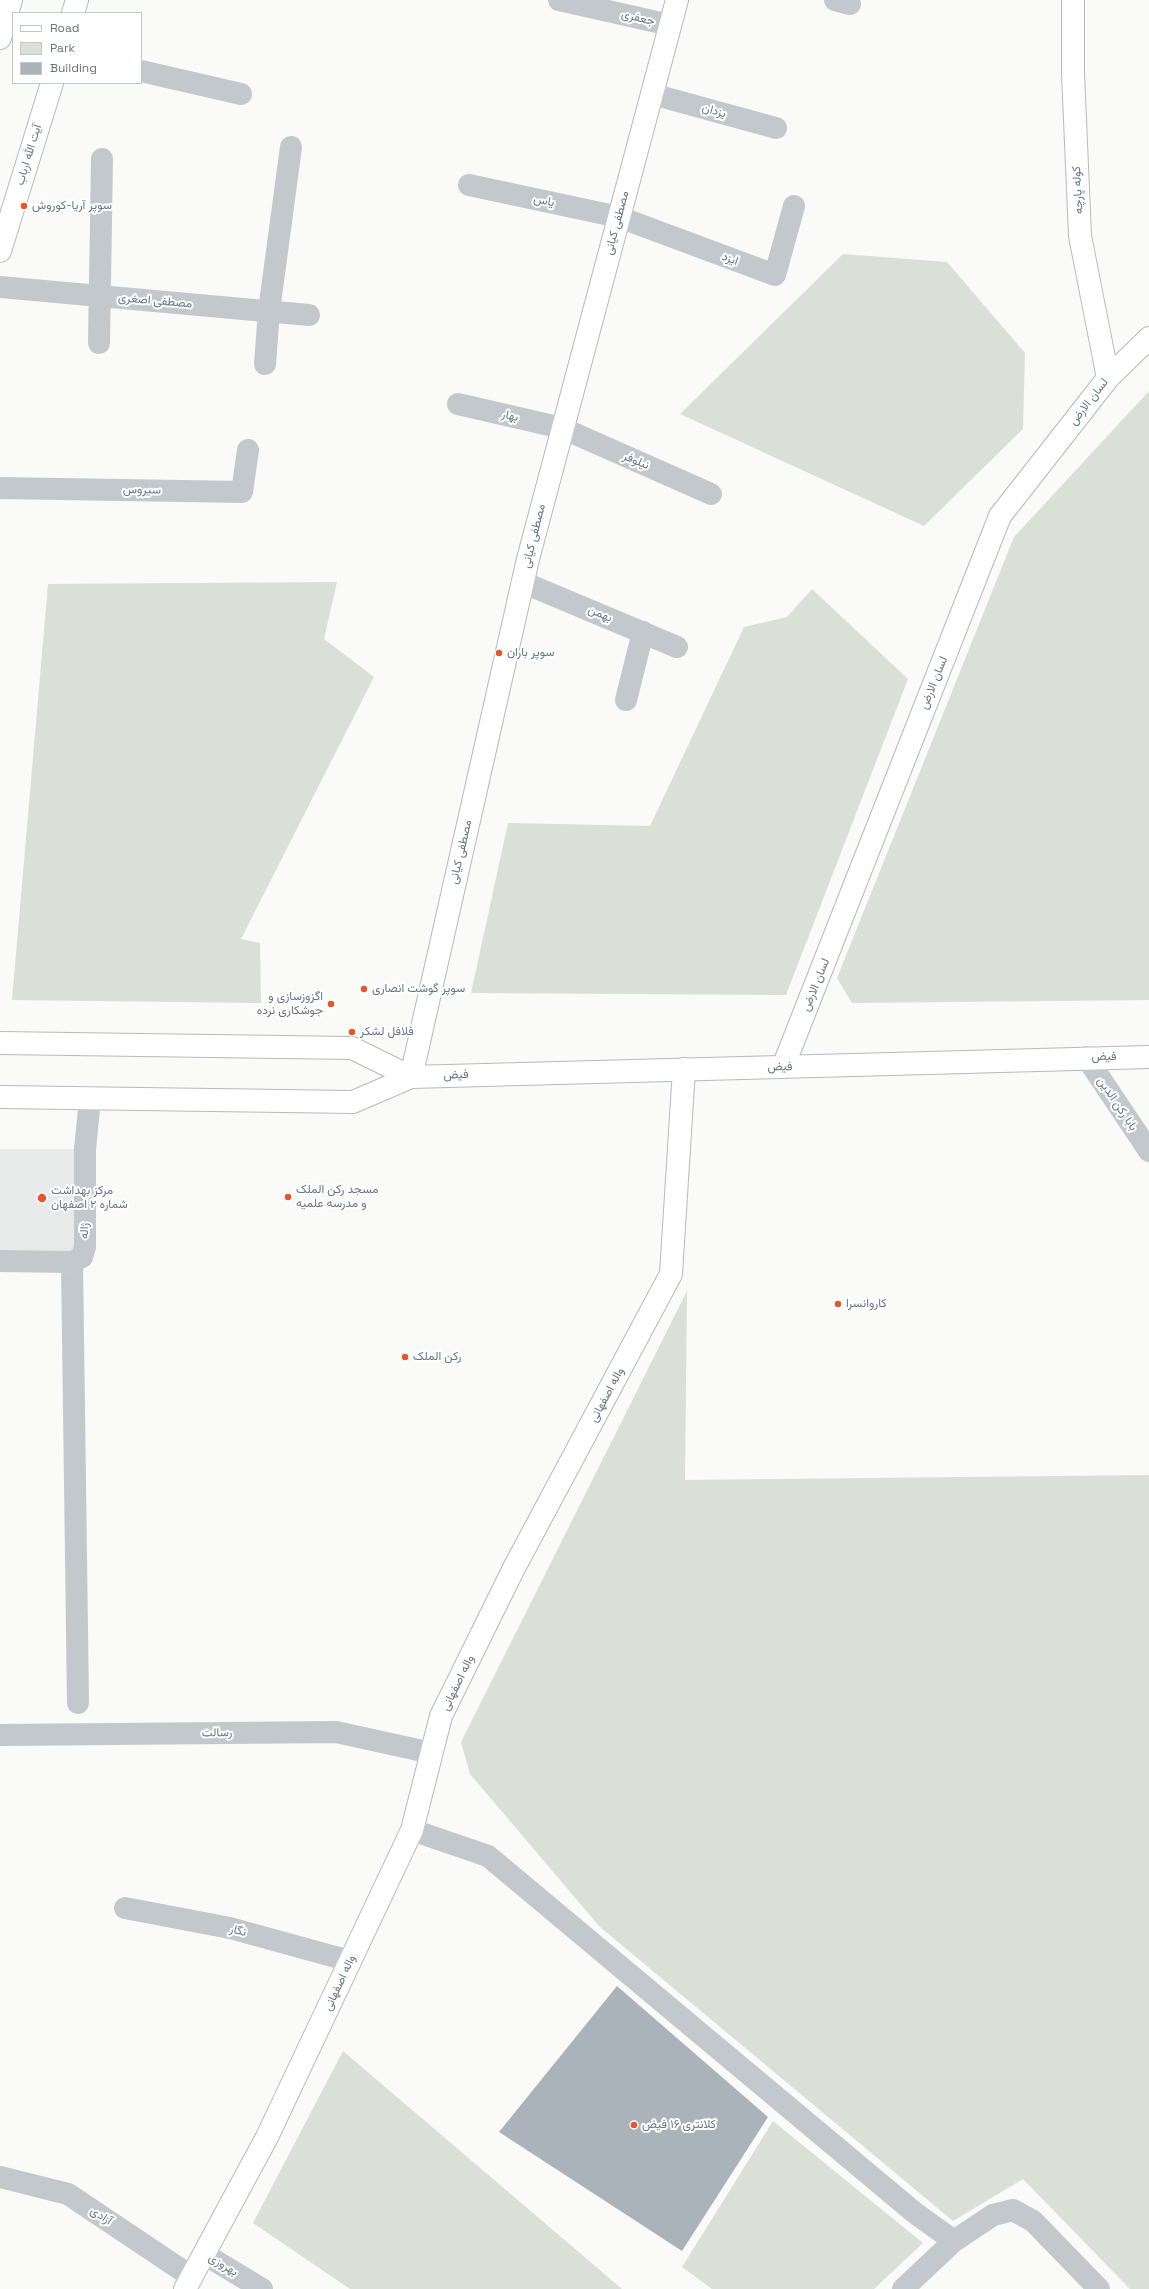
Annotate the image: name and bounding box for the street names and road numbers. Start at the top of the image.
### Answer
street label: جعفری [620,7,656,29]
street label: یزدان [700,101,728,121]
street label: آیت الله ارباب [13,123,45,187]
street label: کوله پارچه [1070,166,1086,214]
street label: مصطفی کیانی [602,189,632,257]
street label: یاس [532,192,556,210]
street label: ایزد [720,249,740,269]
street label: مصطفی اصغری [117,291,193,311]
street label: لسان الارض [1066,376,1112,428]
street label: بهار [500,407,520,425]
street label: نیلوفر [621,449,651,473]
street label: سیروس [123,482,161,498]
street label: مصطفی کیانی [519,502,549,570]
street label: بهمن [586,602,614,626]
street label: لسان الارض [917,654,951,712]
street label: مصطفی کیانی [447,818,475,886]
street label: لسان الارض [799,956,833,1014]
street label: فیض [1091,1050,1117,1064]
street label: فیض [767,1060,793,1074]
street label: فیض [443,1067,469,1083]
street label: بابا رکن الدین [1094,1074,1140,1134]
street label: ژاله [78,1223,92,1239]
street label: واله اصفهانی [587,1365,627,1425]
street label: واله اصفهانی [438,1653,478,1713]
street label: رسالت [202,1726,232,1740]
street label: نگار [228,1922,248,1940]
street label: واله اصفهانی [321,1953,359,2013]
street label: آزادی [87,2204,115,2228]
street label: بهروزی [206,2251,240,2279]

